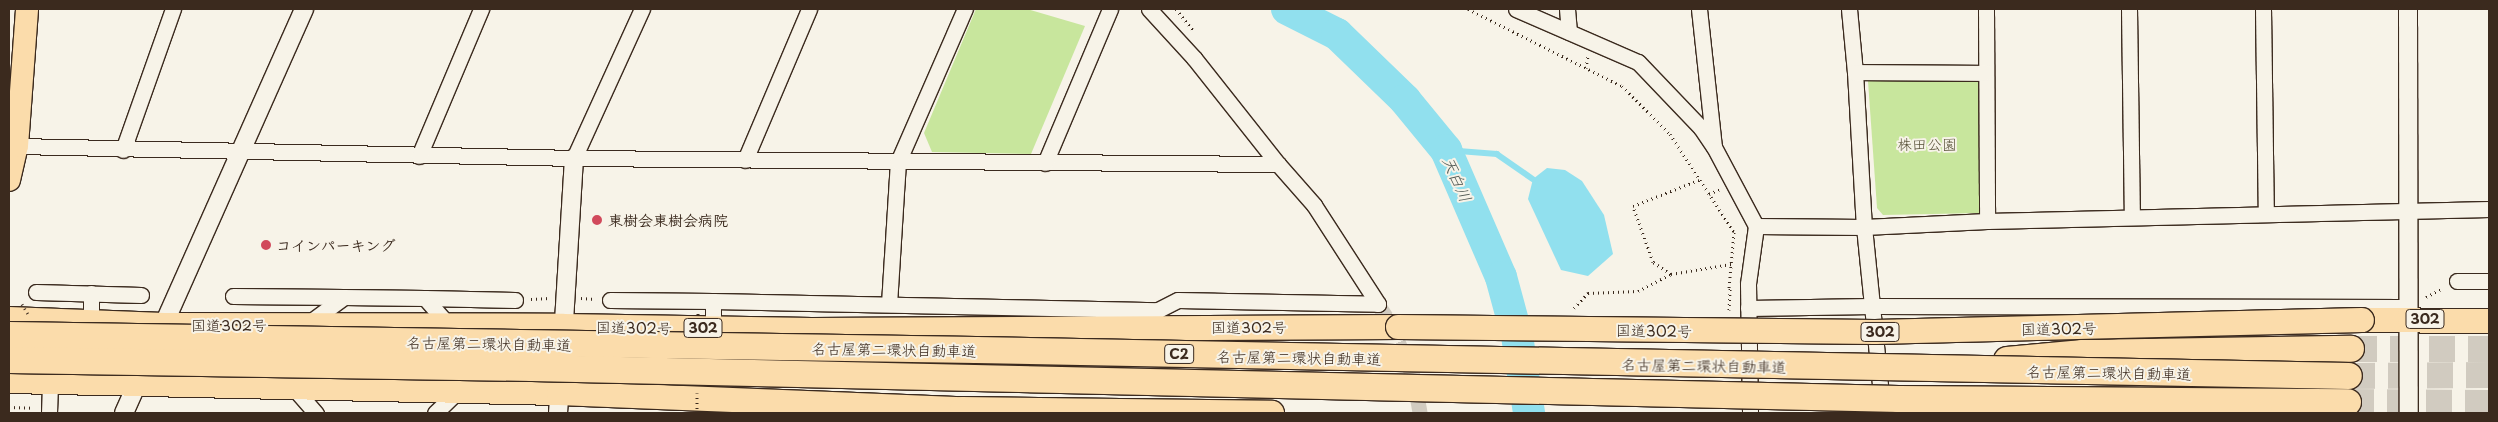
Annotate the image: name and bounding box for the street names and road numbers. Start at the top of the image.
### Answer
road number: 302 [2405,308,2445,330]
street label: 国道302号 [191,316,267,334]
road number: 302 [683,316,723,339]
street label: 国道302号 [596,317,672,337]
street label: 国道302号 [1211,318,1287,336]
street label: 国道302号 [2021,318,2097,338]
street label: 国道302号 [1616,320,1692,340]
road number: 302 [1860,321,1900,344]
street label: 名古屋第二環状自動車道 [406,333,572,353]
street label: 名古屋第二環状自動車道 [811,339,977,359]
road number: C2 [1164,342,1194,366]
street label: 名古屋第二環状自動車道 [1216,347,1382,367]
street label: 名古屋第二環状自動車道 [1621,355,1787,375]
street label: 名古屋第二環状自動車道 [2026,362,2192,382]

